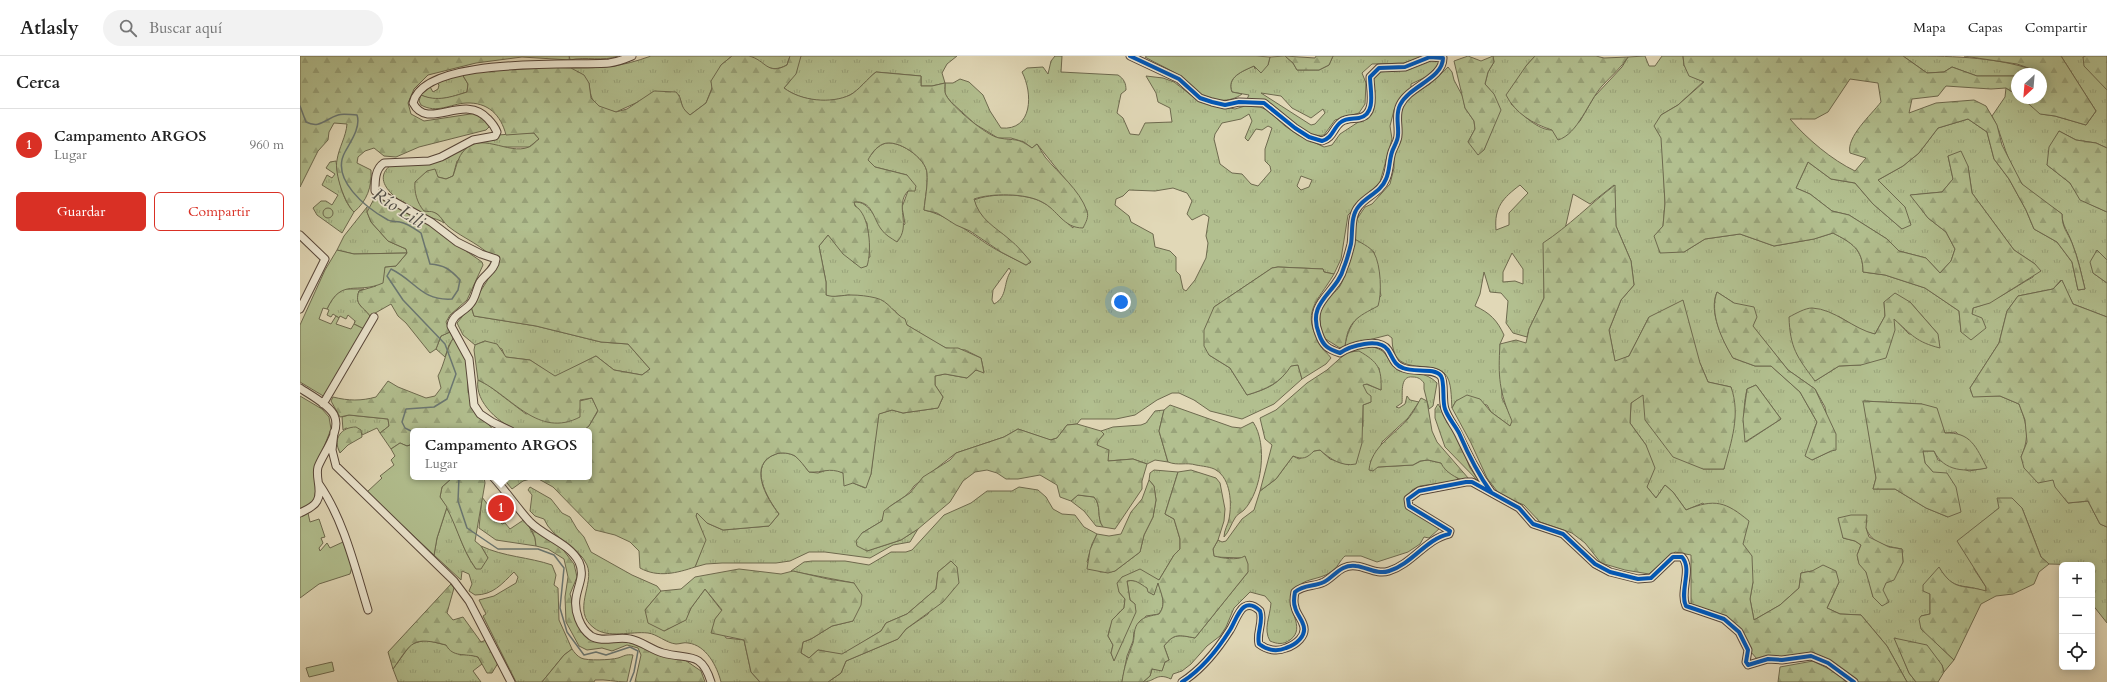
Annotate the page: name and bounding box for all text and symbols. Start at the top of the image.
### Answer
search box [103,10,383,46]
text: Atlasly [20,15,79,41]
icon: search [117,17,139,39]
text: Buscar aquí [149,18,222,38]
text: Mapa [1913,18,1946,37]
text: Capas [1968,18,2003,37]
text: Compartir [2025,18,2087,37]
north arrow [2011,68,2047,104]
text: Cerca [16,71,60,94]
text: Campamento ARGOS [54,126,206,146]
text: 1 [26,136,32,154]
text: 960 m [250,136,284,154]
text: Lugar [54,146,87,164]
water label: Río Lili [368,182,431,235]
button: Guardar [16,192,146,231]
button: Compartir [154,192,284,231]
your location [1111,292,1131,312]
popup [410,428,592,480]
text: Campamento ARGOS [425,435,577,455]
text: Lugar [425,455,457,473]
pin: 1 [488,493,514,523]
map controls [2059,562,2095,670]
button: + [2059,562,2095,598]
button: − [2059,598,2095,634]
button: locate [2059,634,2095,670]

